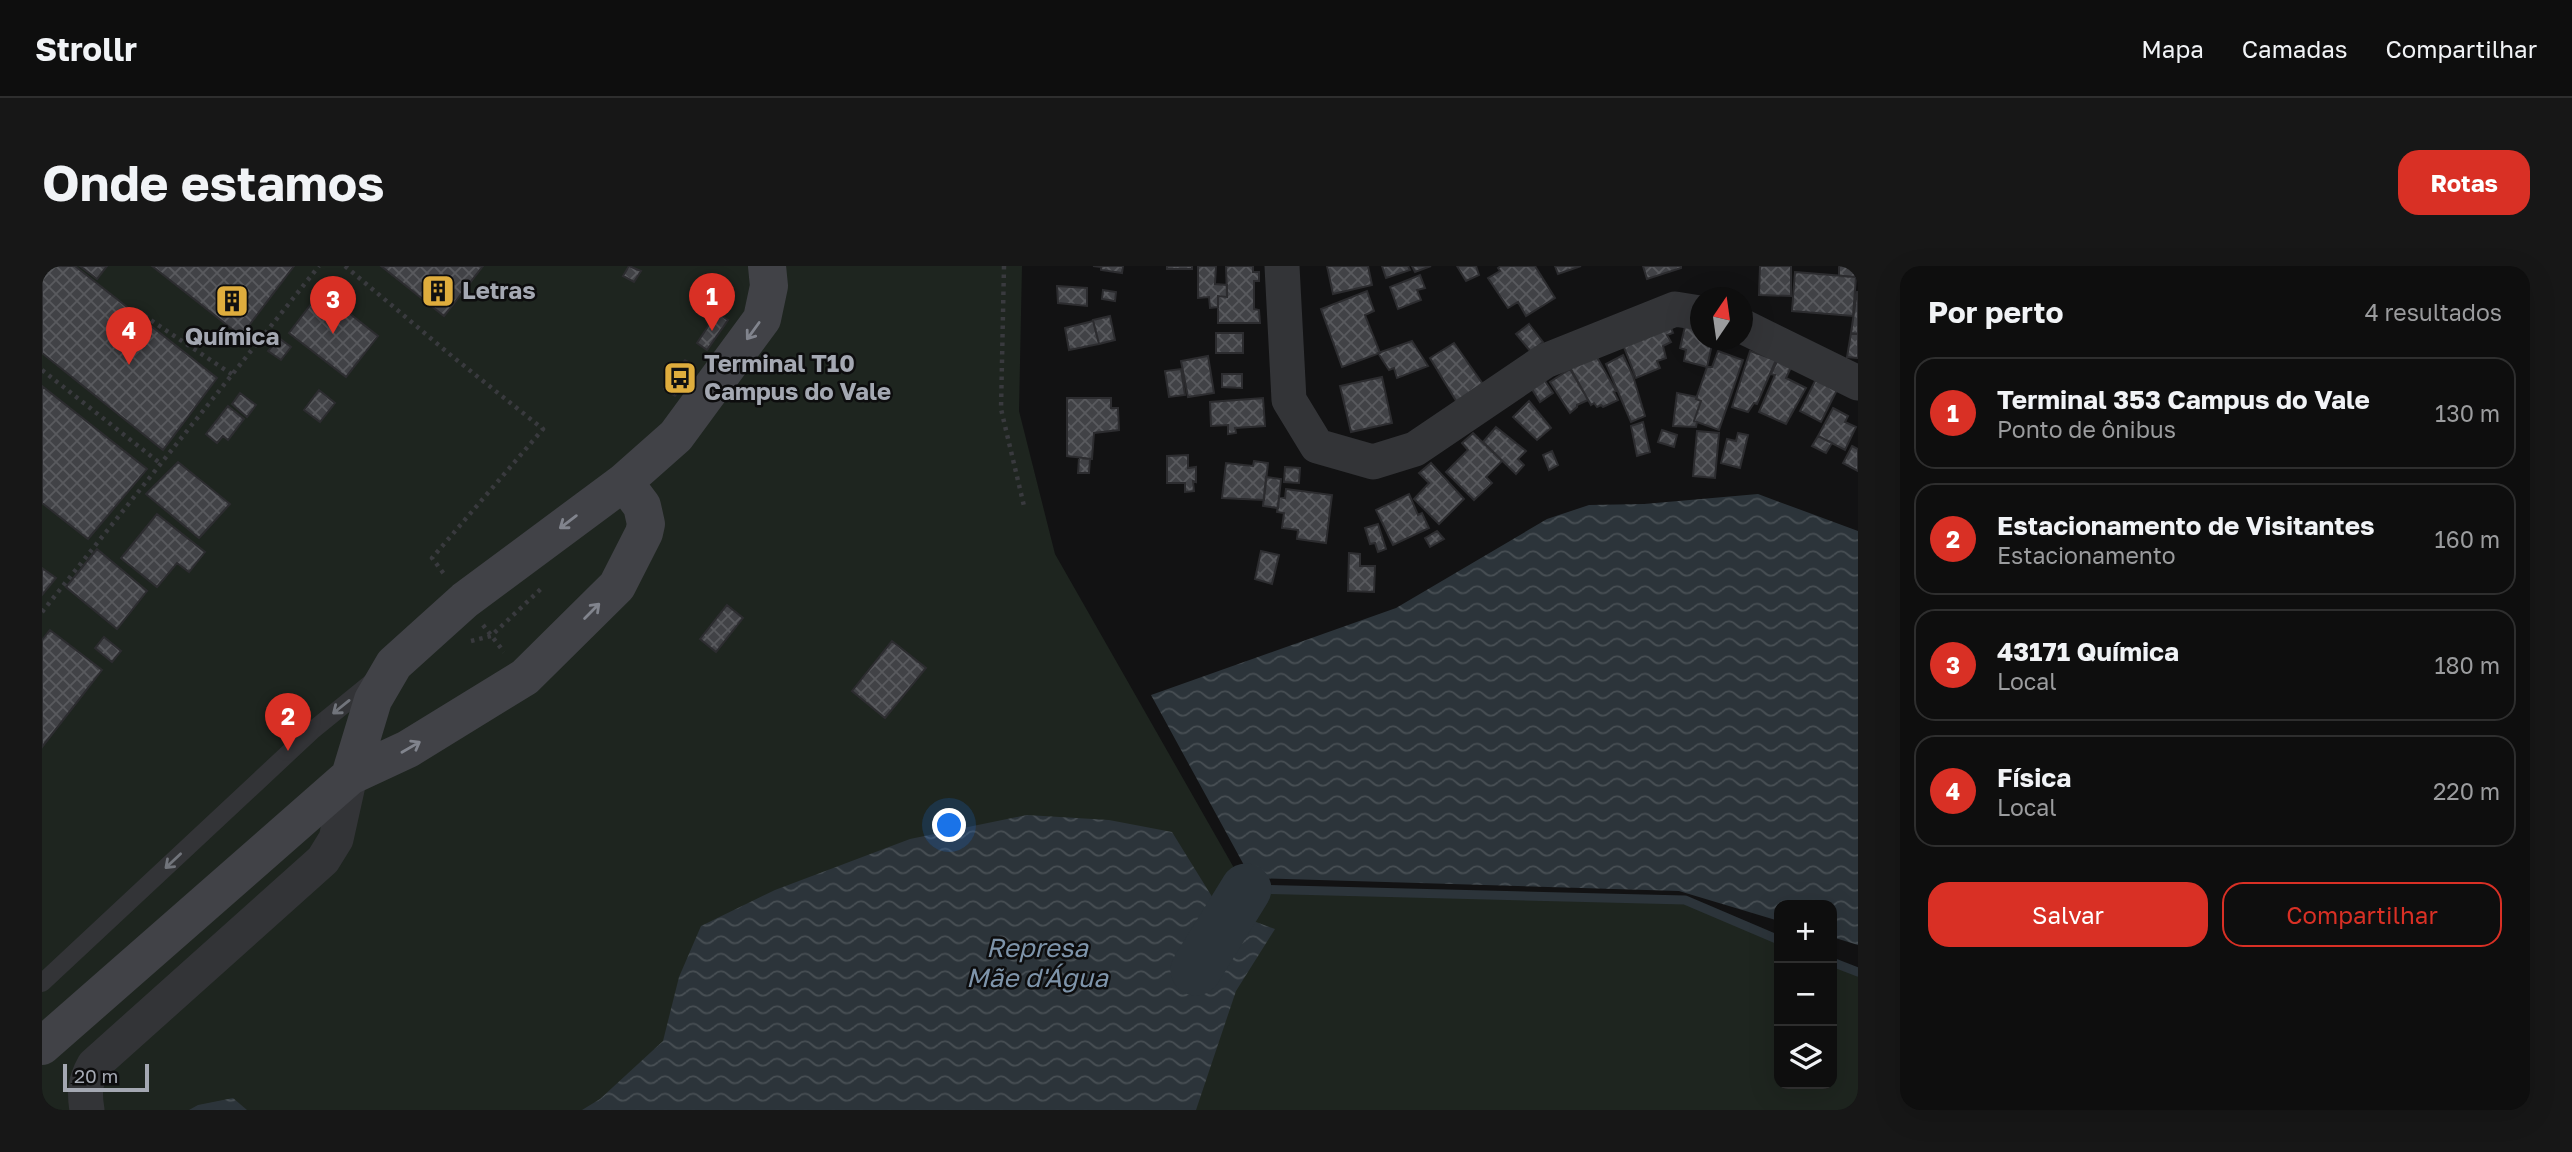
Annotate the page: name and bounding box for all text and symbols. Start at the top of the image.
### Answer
text: Strollr [35,29,137,68]
text: Mapa [2141,34,2204,63]
text: Camadas [2242,34,2347,63]
text: Compartilhar [2385,34,2537,63]
button: Rotas [2398,150,2530,215]
text: Onde estamos [42,153,385,212]
building icon: Letras [419,272,457,310]
pin: 1 [689,273,735,331]
place label: Letras [462,275,536,304]
pin: 3 [310,276,356,334]
building icon: Química [213,282,251,320]
north arrow [1690,287,1753,350]
text: Por perto [1928,294,2063,330]
text: 4 resultados [2365,298,2502,326]
pin: 4 [106,307,152,365]
place label: Química [185,321,279,350]
one-way arrow [746,321,760,340]
place label: Terminal T10 Campus do Vale [704,348,891,405]
bus stop icon: Terminal T10 Campus do Vale [661,359,699,397]
text: Terminal 353 Campus do Vale [1997,384,2370,415]
text: 1 [1947,399,1959,427]
text: 130 m [2435,399,2500,427]
text: Ponto de ônibus [1997,415,2176,443]
text: Estacionamento de Visitantes [1997,510,2375,541]
one-way arrow [559,515,578,529]
text: 2 [1946,525,1960,553]
text: 160 m [2435,525,2500,553]
text: Estacionamento [1997,541,2176,569]
one-way arrow [583,602,600,619]
text: 43171 Química [1997,636,2179,667]
text: 3 [1946,651,1960,679]
text: 180 m [2434,651,2500,679]
text: Local [1997,667,2057,695]
pin: 2 [265,693,311,751]
one-way arrow [332,700,350,715]
one-way arrow [401,740,421,754]
text: Física [1997,762,2071,793]
text: 4 [1946,777,1960,805]
text: 220 m [2433,777,2500,805]
text: Local [1997,793,2057,821]
your location [932,808,966,842]
one-way arrow [165,852,182,869]
button: Salvar [1928,882,2208,947]
button: Compartilhar [2222,882,2502,947]
map controls [1774,900,1837,1089]
button: + [1774,900,1837,963]
water label: Represa Mãe d'Água [966,932,1109,993]
button: − [1774,963,1837,1026]
button: layers [1774,1026,1837,1089]
scale bar [63,1061,149,1093]
text: 20 m [74,1064,118,1087]

